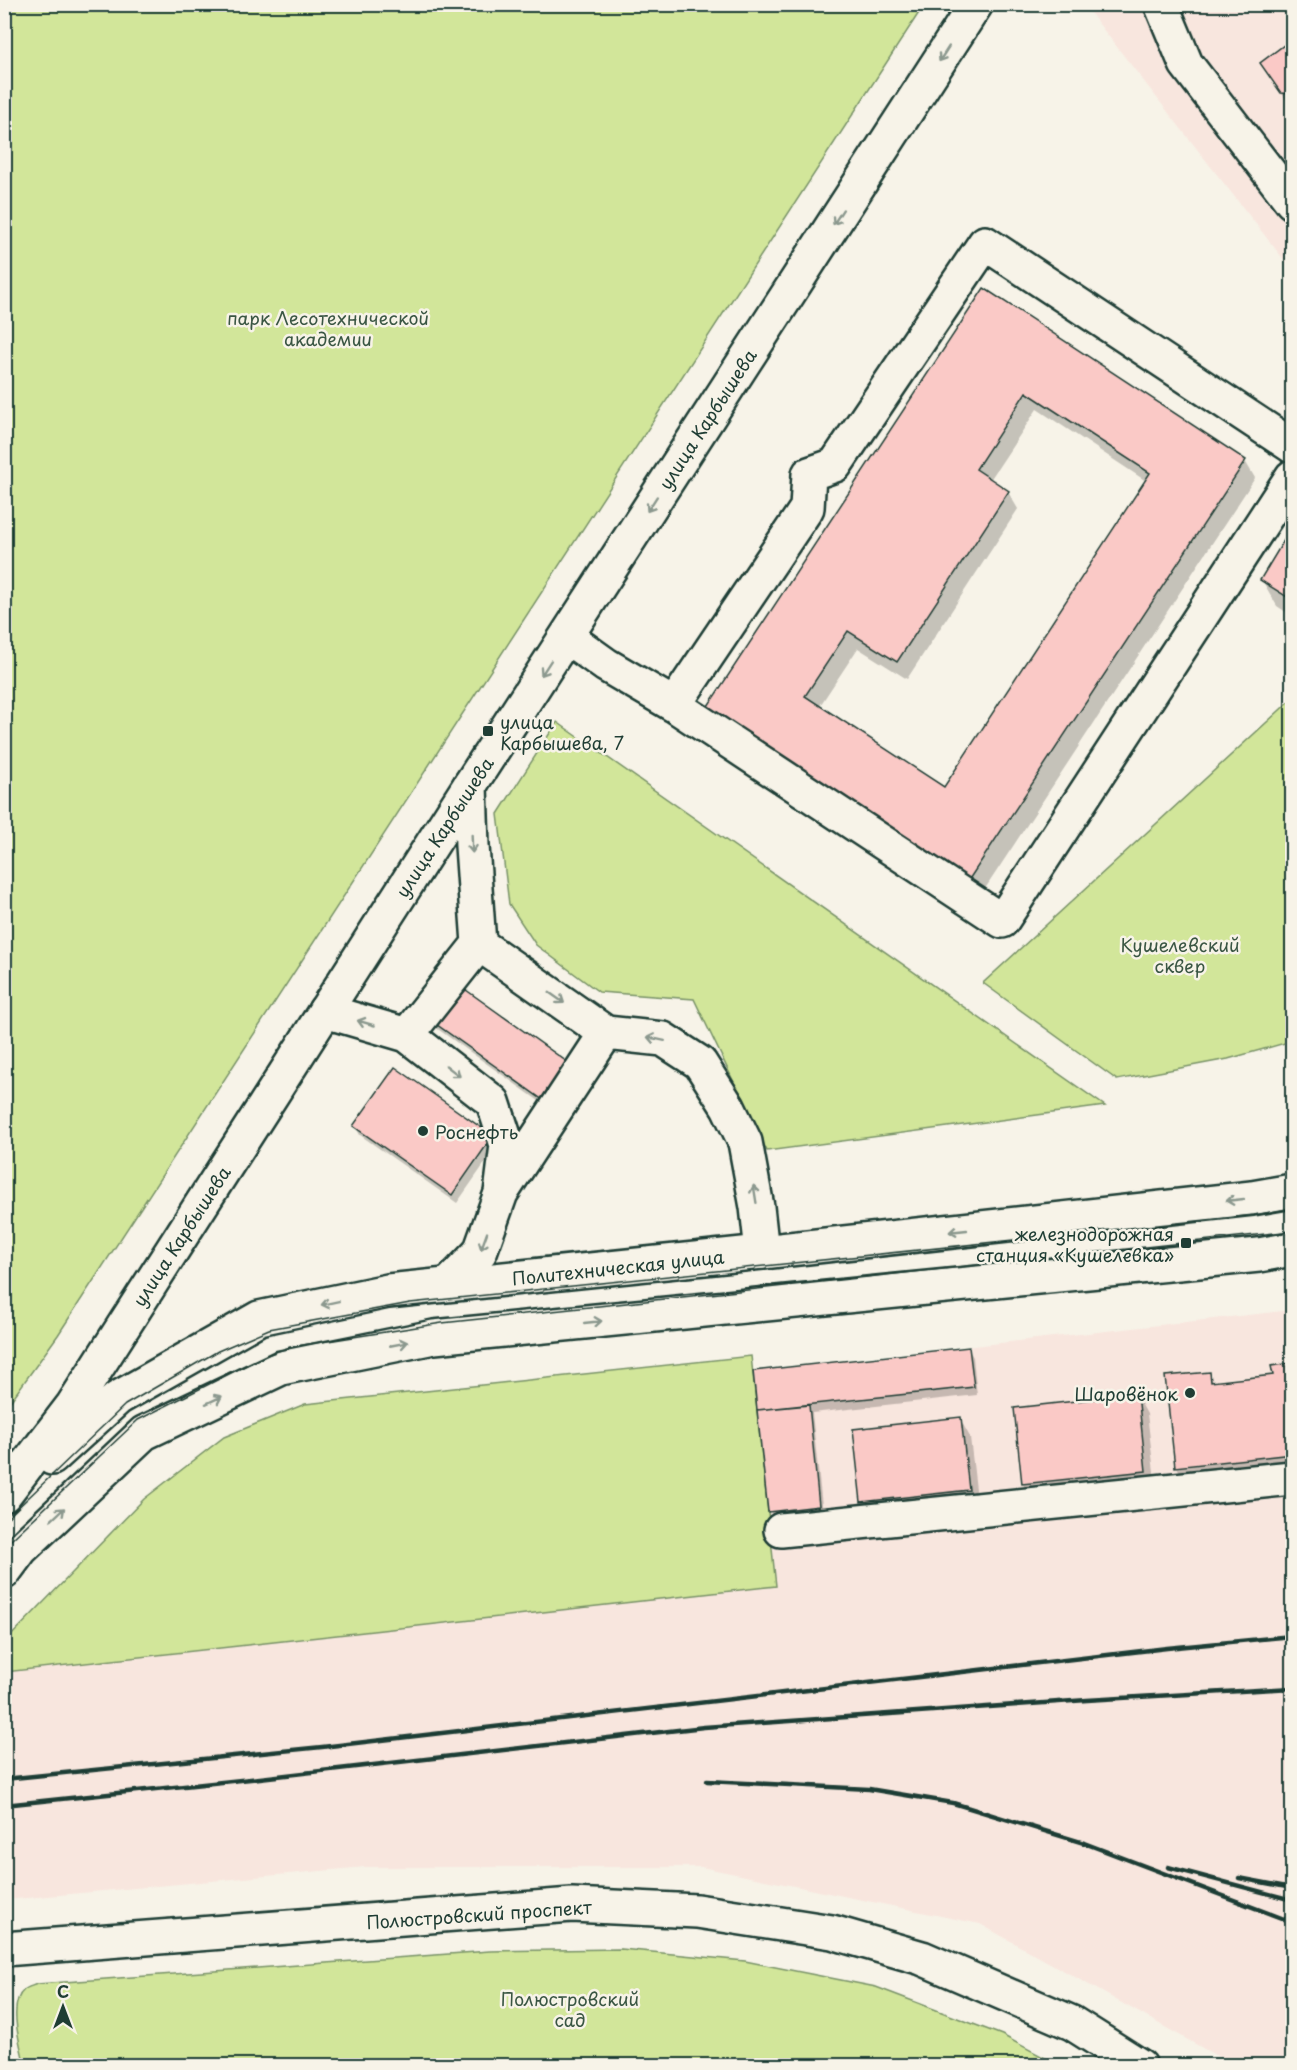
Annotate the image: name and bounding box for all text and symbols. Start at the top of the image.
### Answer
one-way arrow [938,45,950,61]
one-way arrow [832,209,844,225]
park label: парк Лесотехнической академии [227,304,429,352]
street label: улица Карбышева [651,343,763,494]
one-way arrow [646,496,658,512]
one-way arrow [540,659,552,676]
place label: улица Карбышева, 7 [500,708,624,756]
marker: улица Карбышева, 7 [481,724,495,738]
street label: улица Карбышева [388,751,500,902]
one-way arrow [466,833,477,853]
park label: Кушелевский сквер [1120,931,1240,979]
one-way arrow [548,992,564,1004]
one-way arrow [357,1017,376,1029]
one-way arrow [647,1033,666,1044]
one-way arrow [445,1064,461,1077]
place label: Роснефть [435,1118,519,1145]
marker: Роснефть [416,1124,430,1138]
street label: улица Карбышева [125,1160,237,1311]
one-way arrow [749,1185,760,1205]
one-way arrow [1225,1195,1245,1206]
place label: железнодорожная станция «Кушелевка» [976,1220,1174,1268]
one-way arrow [948,1226,968,1237]
one-way arrow [477,1231,488,1250]
marker: железнодорожная станция «Кушелевка» [1179,1236,1193,1250]
street label: Политехническая улица [511,1242,726,1292]
one-way arrow [320,1298,340,1309]
one-way arrow [582,1316,602,1327]
one-way arrow [389,1338,408,1350]
place label: Шаровёнок [1074,1380,1178,1407]
marker: Шаровёнок [1183,1386,1197,1400]
one-way arrow [204,1394,222,1406]
one-way arrow [51,1507,66,1521]
street label: Полюстровский проспект [365,1893,593,1935]
north arrow [33,1977,93,2037]
text: С [57,1979,69,2003]
park label: Полюстровский сад [501,1985,639,2033]

